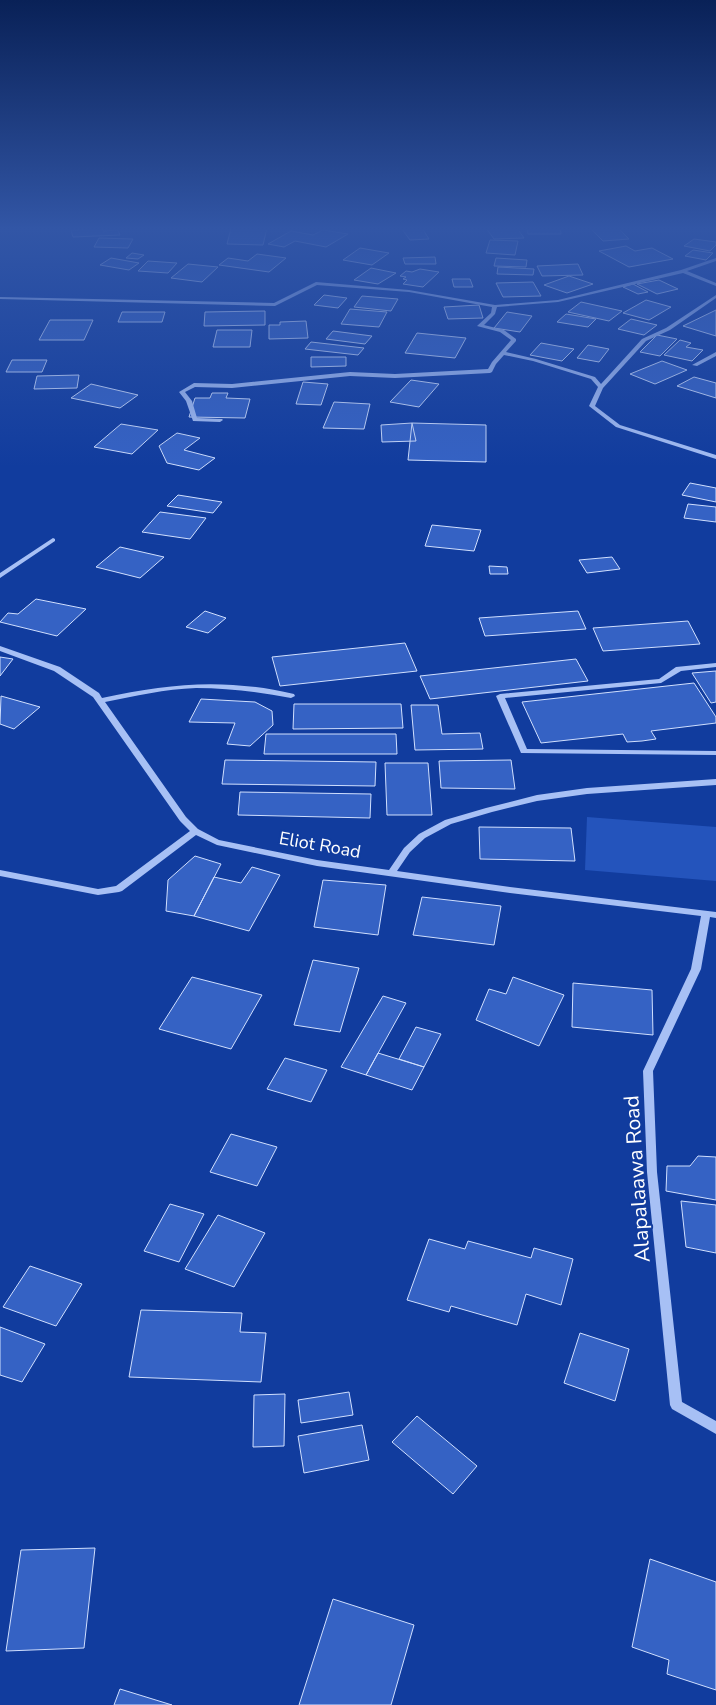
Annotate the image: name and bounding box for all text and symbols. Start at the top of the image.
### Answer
street label: Eliot Road [277,826,363,864]
street label: Alapalaawa Road [617,1095,657,1263]

